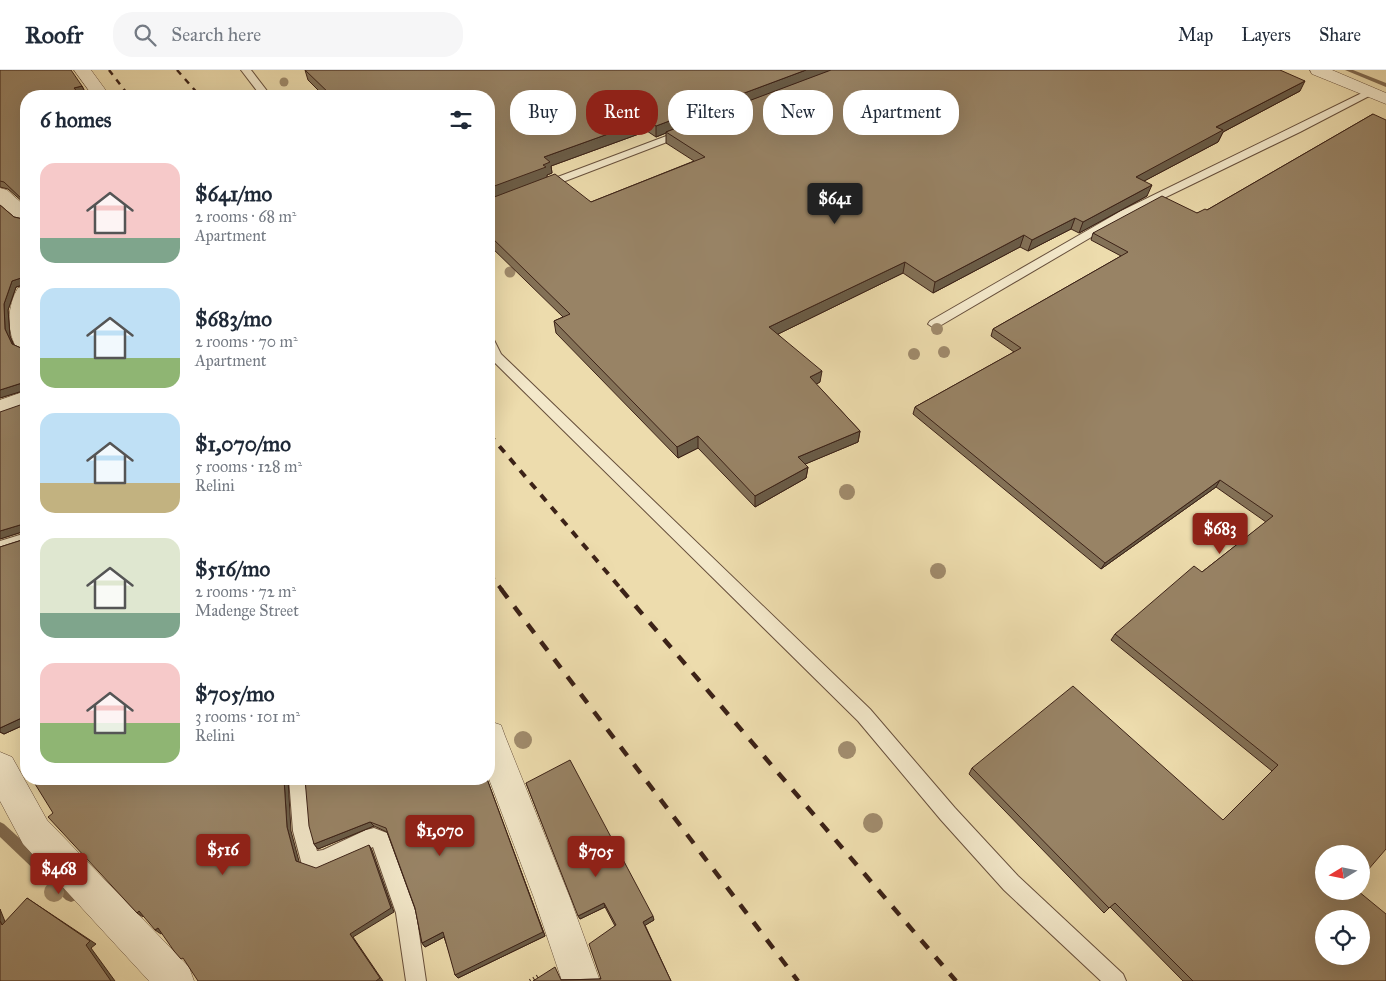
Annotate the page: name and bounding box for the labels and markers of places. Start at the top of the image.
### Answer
pin: $641 [805,182,865,225]
pin: $683 [1190,512,1250,555]
pin: $1,070 [399,814,481,857]
pin: $516 [193,834,253,876]
pin: $705 [566,836,626,878]
pin: $468 [29,852,89,895]

